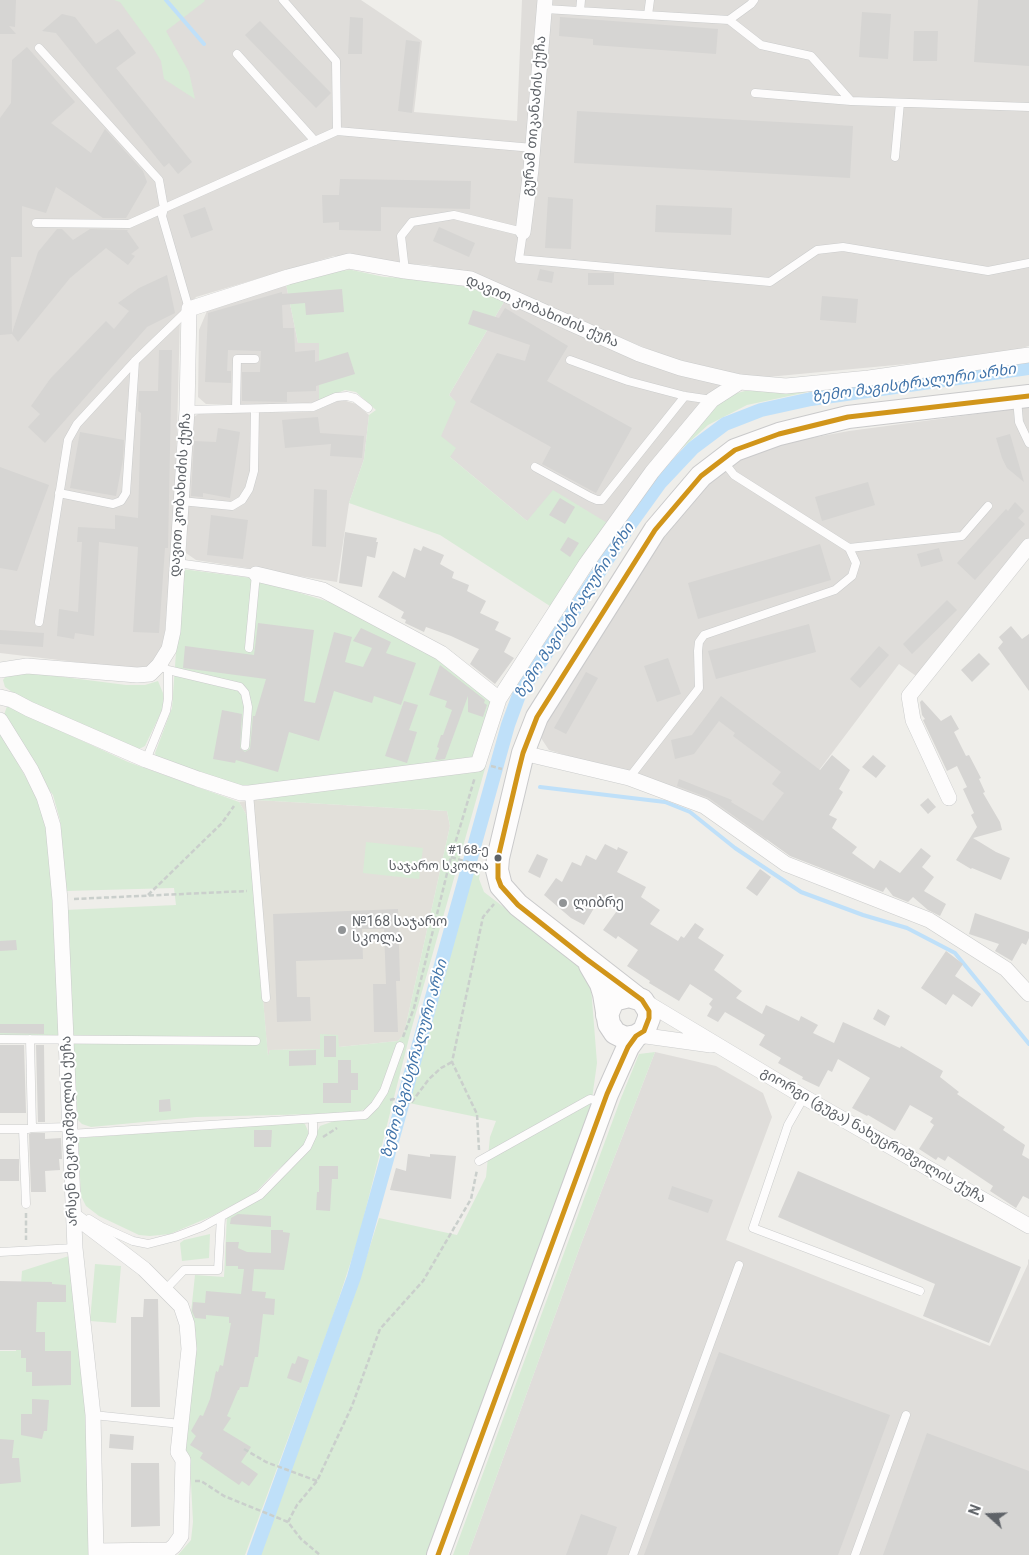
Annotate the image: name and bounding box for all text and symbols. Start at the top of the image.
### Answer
street label: გურამ თიკანაძის ქუჩა [520,35,550,197]
street label: დავით კობახიძის ქუჩა [463,272,621,352]
water label: ზემო მაგისტრალური არხი [811,361,1017,407]
street label: დავით კობახიძის ქუჩა [167,412,195,578]
water label: ზემო მაგისტრალური არხი [512,520,638,702]
place label: #168-ე საჯარო სკოლა [389,843,489,874]
marker: #168-ე საჯარო სკოლა [493,853,503,863]
place label: ლიბრე [573,895,624,911]
marker: ლიბრე [557,897,569,909]
place label: №168 საჯარო სკოლა [352,914,447,946]
marker: №168 საჯარო სკოლა [336,924,348,936]
water label: ზემო მაგისტრალური არხი [378,958,452,1160]
street label: არსენ მეკოკიშვილის ქუჩა [58,1035,82,1227]
street label: გიორგი (გუგა) ნახუცრიშვილის ქუჩა [757,1064,989,1208]
north arrow [964,1490,1014,1540]
text: N [966,1502,984,1517]

